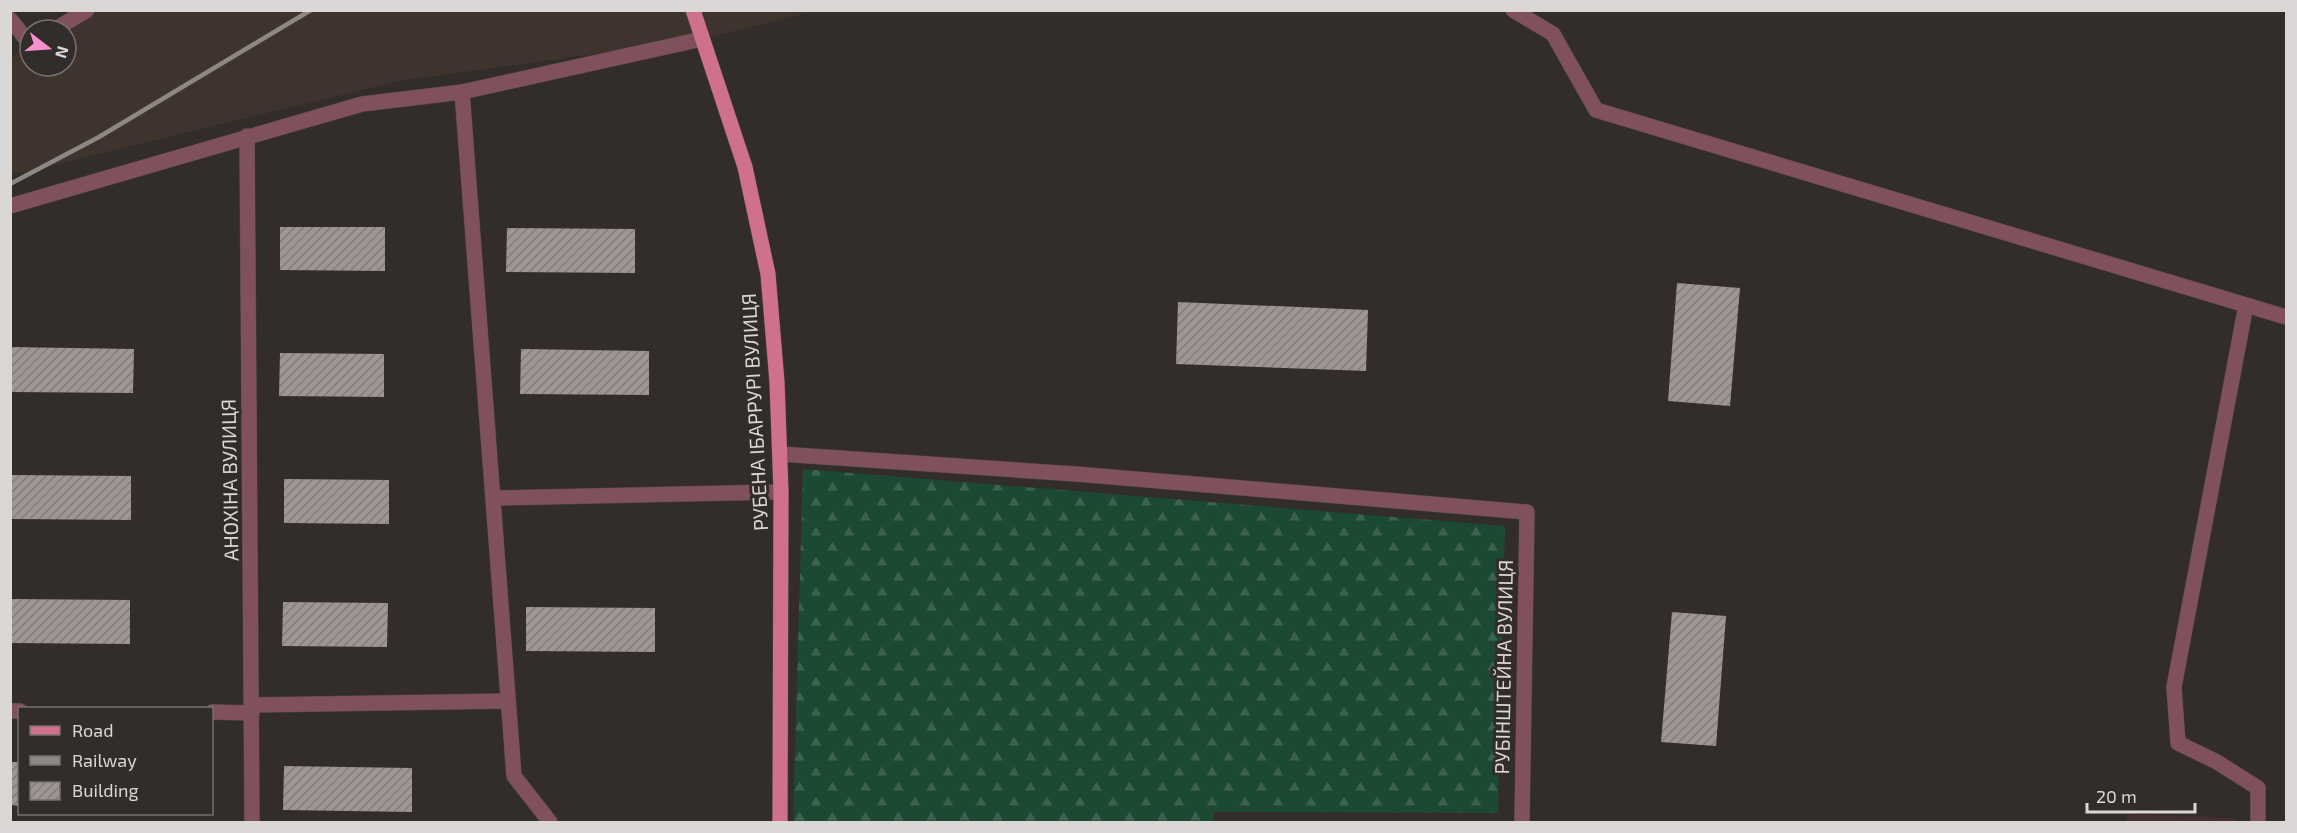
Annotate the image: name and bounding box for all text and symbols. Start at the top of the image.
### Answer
north arrow [18,18,78,78]
text: N [52,44,74,61]
street label: РУБЕНА ІБАРРУРІ ВУЛИЦЯ [736,292,772,532]
street label: АНОХІНА ВУЛИЦЯ [216,399,242,561]
street label: РУБІНШТЕЙНА ВУЛИЦЯ [1489,559,1517,775]
legend [18,707,213,815]
text: Road [72,719,113,741]
text: Railway [72,749,137,771]
scale bar [2087,776,2195,814]
text: Building [72,779,139,801]
text: 20 m [2096,785,2137,807]

